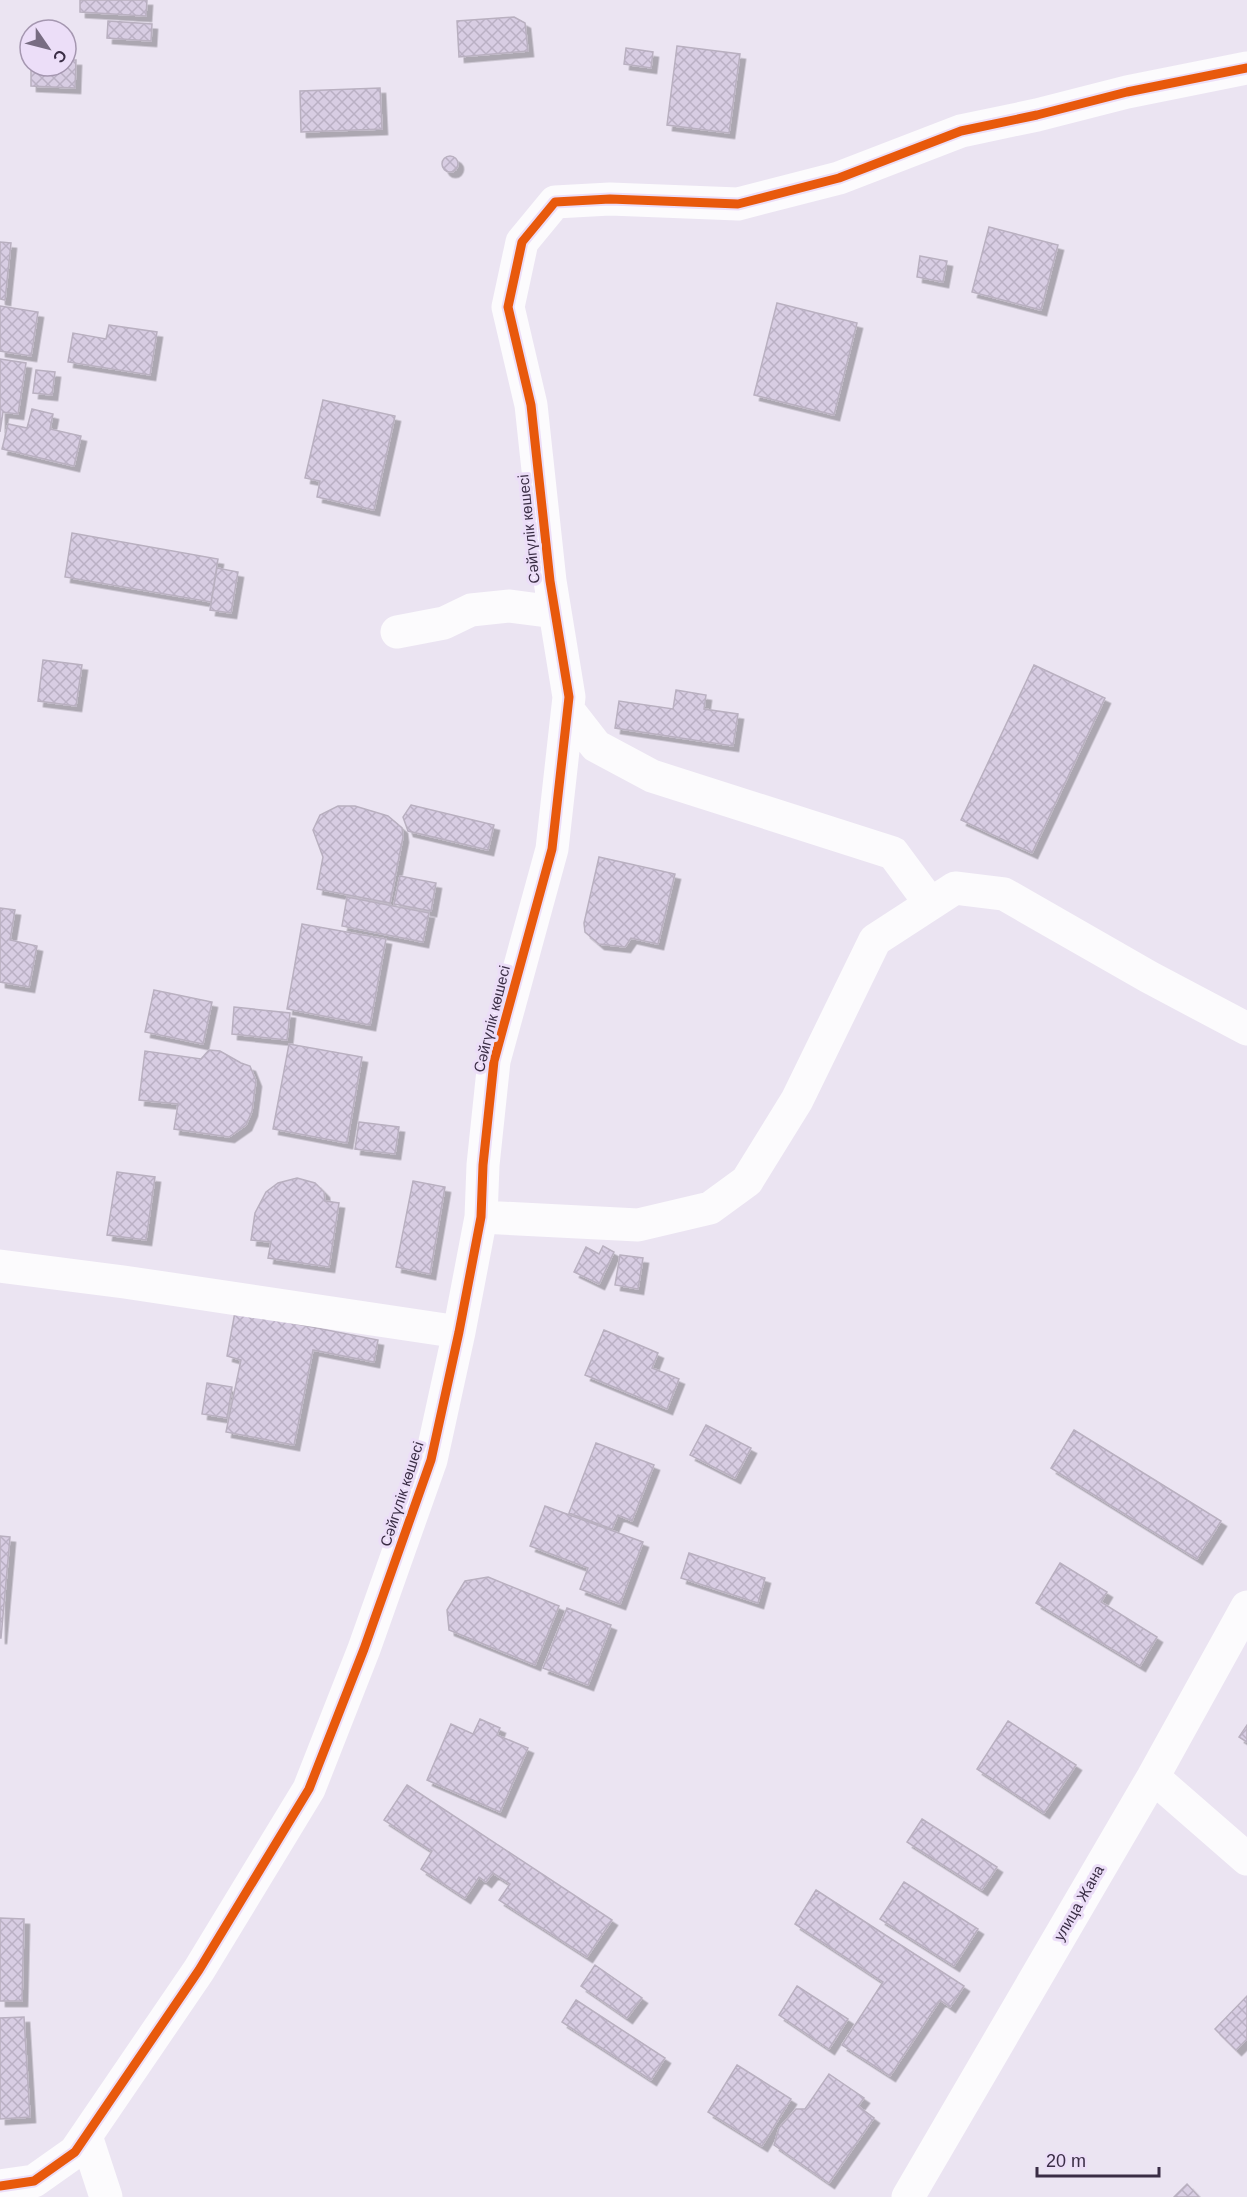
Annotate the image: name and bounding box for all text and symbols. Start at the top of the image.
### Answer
north arrow [18,18,78,78]
text: С [49,47,70,66]
street label: Сәйгүлік көшесі [514,474,543,584]
street label: Сәйгүлік көшесі [470,964,513,1074]
street label: Сәйгүлік көшесі [377,1439,427,1549]
street label: улица Жана [1050,1861,1107,1944]
scale bar [1037,2140,1158,2178]
text: 20 m [1046,2151,1086,2171]

